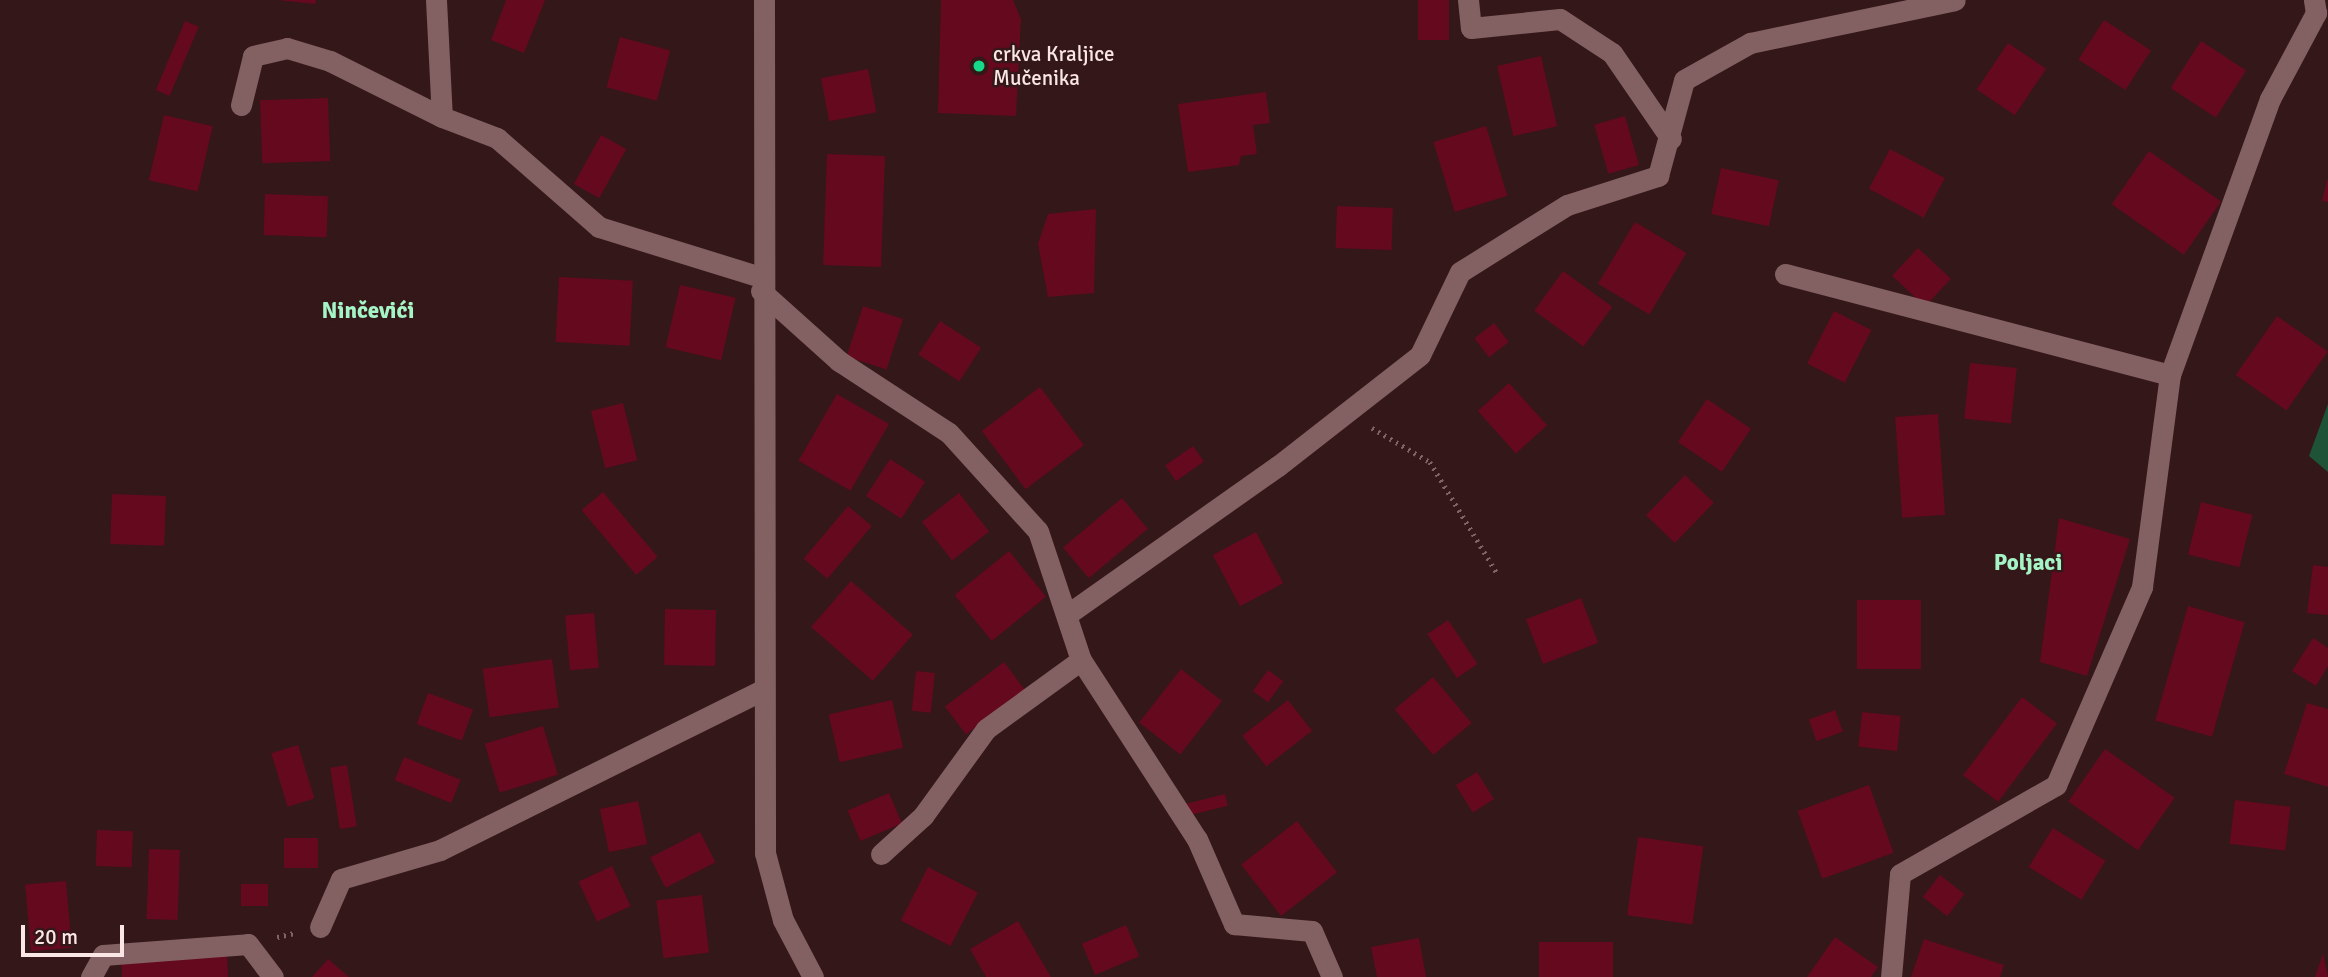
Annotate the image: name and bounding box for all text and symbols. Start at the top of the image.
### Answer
place label: crkva Kraljice Mučenika [993,41,1115,91]
marker: crkva Kraljice Mučenika [971,58,987,74]
district label: Ninčevići [322,297,414,325]
district label: Poljaci [1994,549,2062,577]
scale bar [24,911,128,955]
text: 20 m [34,924,78,950]

